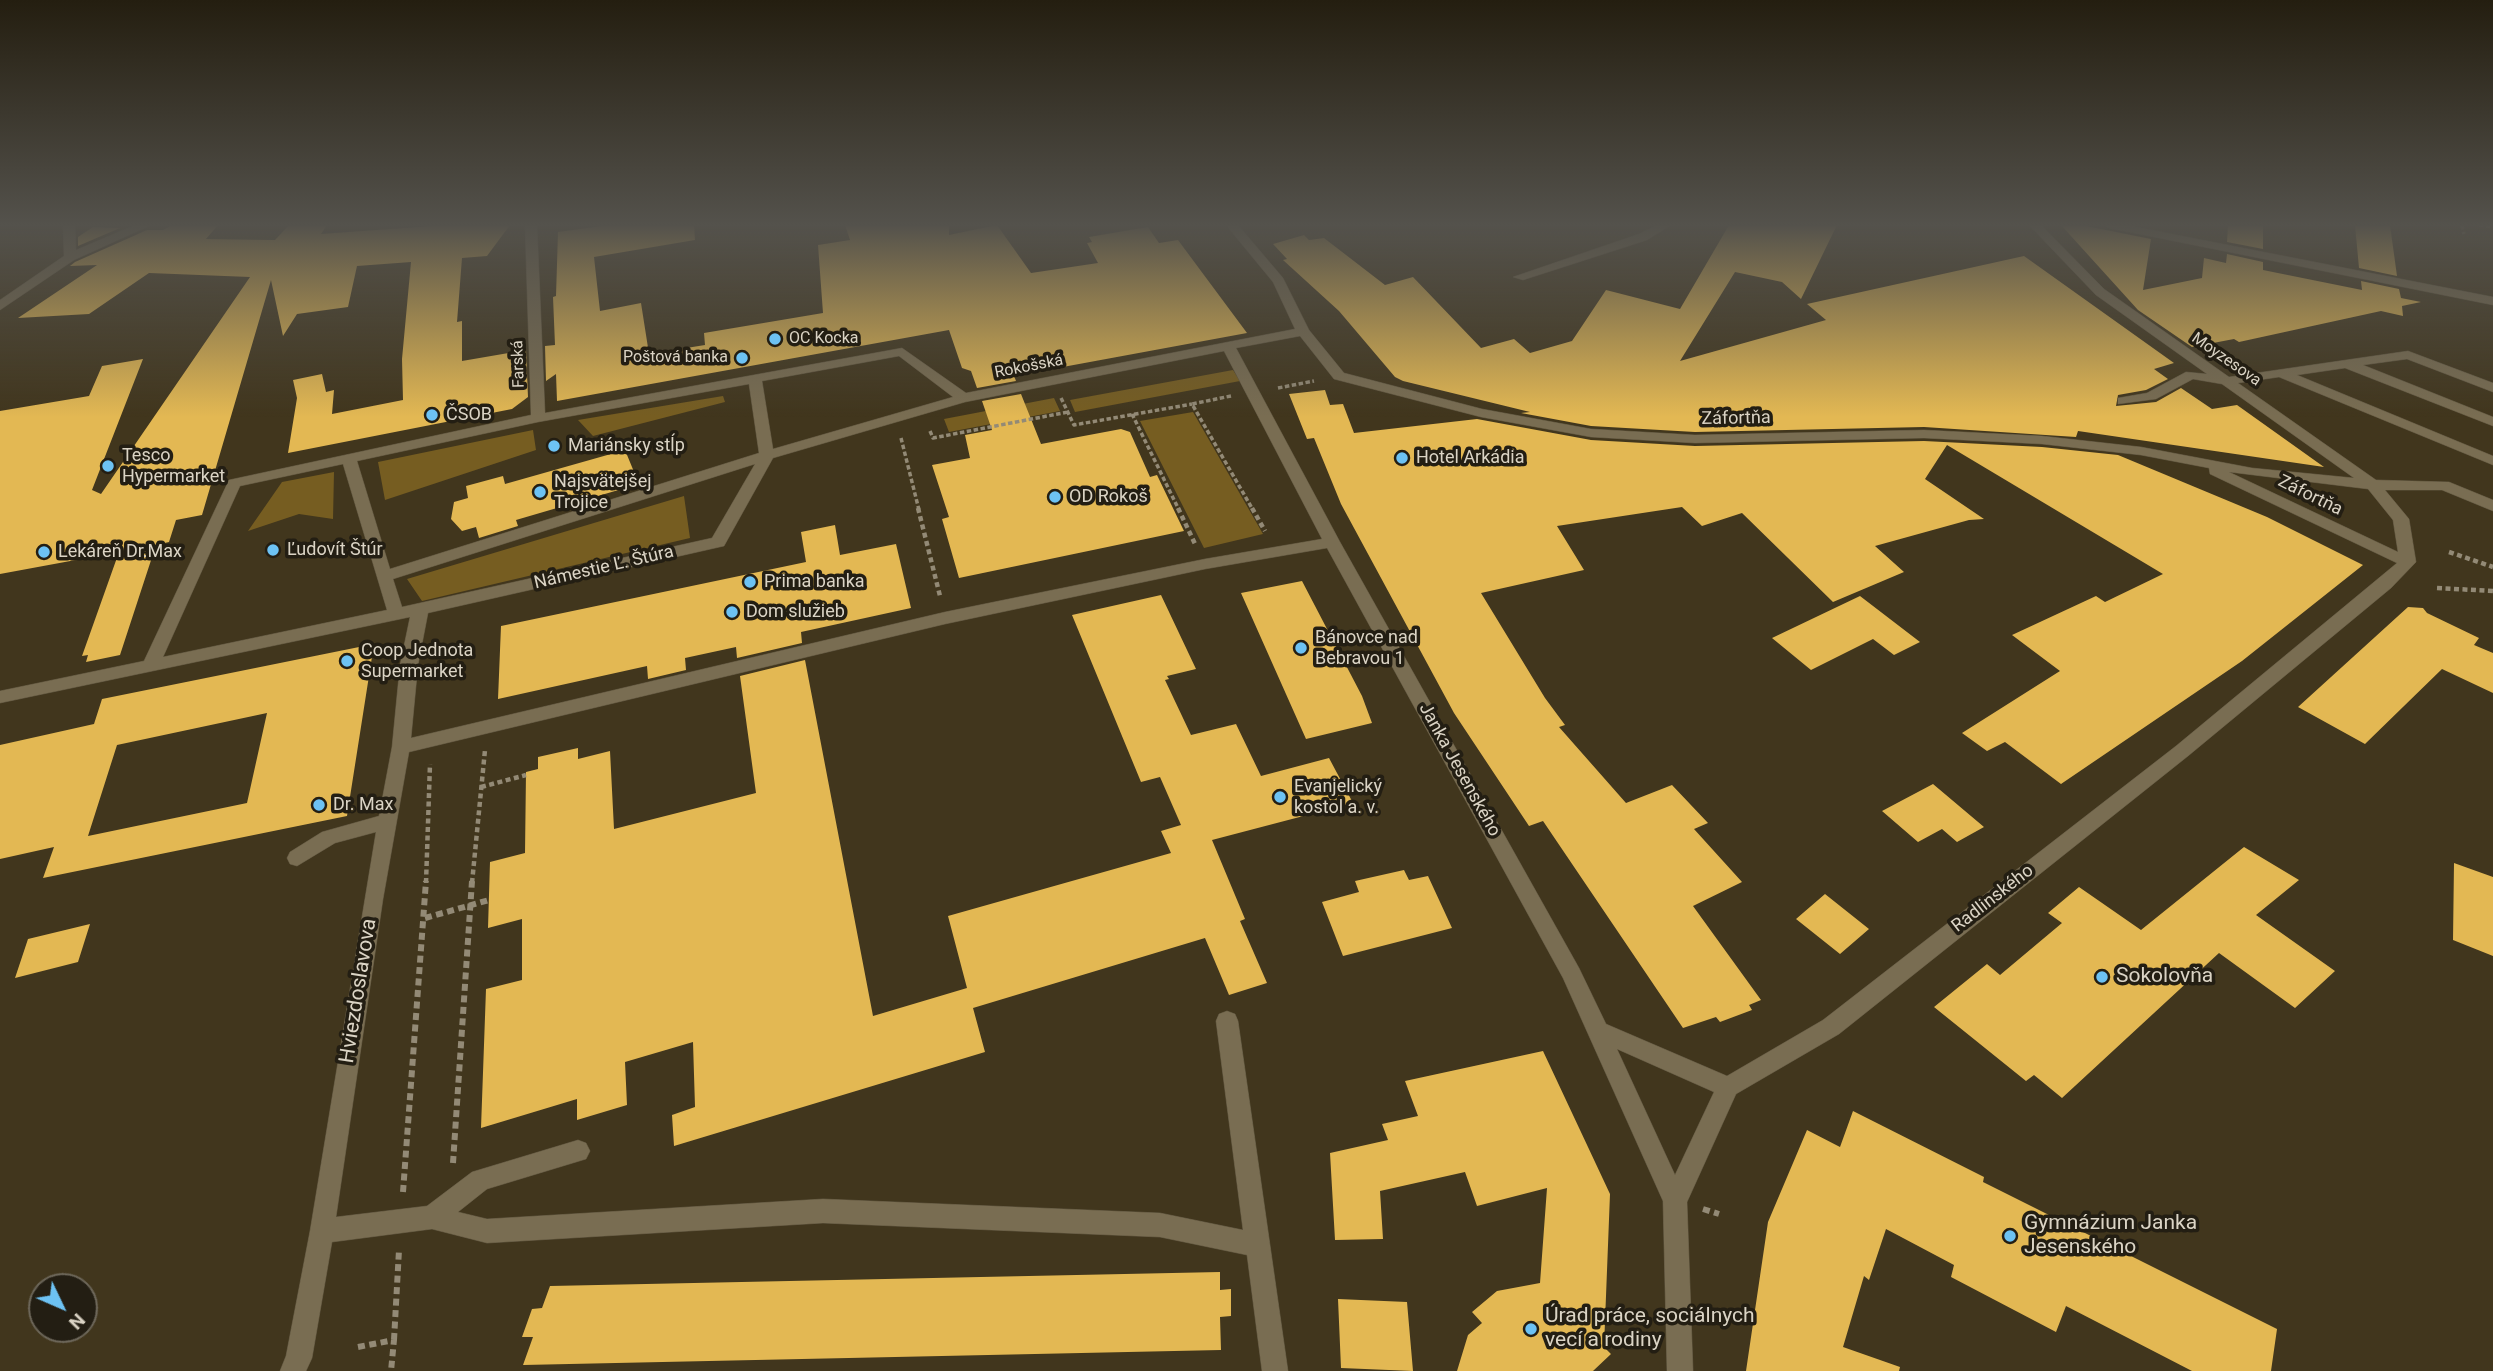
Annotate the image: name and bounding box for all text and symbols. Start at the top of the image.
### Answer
place label: OC Kocka [789,329,859,349]
street label: Moyzesova [2188,329,2264,391]
marker: OC Kocka [767,331,783,347]
street label: Farská [509,340,529,388]
place label: Poštová banka [623,348,728,368]
marker: Poštová banka [734,350,750,366]
street label: Rokošská [993,351,1065,383]
place label: ČSOB [446,404,492,426]
marker: ČSOB [424,407,440,423]
street label: Záfortňa [1701,408,1771,430]
place label: Mariánsky stĺp [568,435,685,457]
marker: Mariánsky stĺp [546,438,562,454]
place label: Tesco Hypermarket [122,445,225,488]
place label: Hotel Arkádia [1416,447,1524,469]
marker: Hotel Arkádia [1394,450,1410,466]
marker: Tesco Hypermarket [100,458,116,474]
place label: Najsvätejšej Trojice [554,471,651,514]
street label: Záfortňa [2274,471,2346,521]
marker: Najsvätejšej Trojice [532,484,548,500]
place label: OD Rokoš [1069,486,1148,508]
marker: OD Rokoš [1047,489,1063,505]
place label: Ľudovít Štúr [287,539,383,561]
place label: Lekáreň Dr.Max [58,541,182,563]
street label: Námestie Ľ. Štúra [532,541,676,595]
marker: Ľudovít Štúr [265,542,281,558]
marker: Lekáreň Dr.Max [36,544,52,560]
place label: Prima banka [764,571,865,593]
marker: Prima banka [742,574,758,590]
place label: Dom služieb [746,601,845,623]
marker: Dom služieb [724,604,740,620]
place label: Bánovce nad Bebravou 1 [1315,627,1418,670]
place label: Coop Jednota Supermarket [361,640,473,682]
marker: Bánovce nad Bebravou 1 [1293,640,1309,656]
marker: Coop Jednota Supermarket [339,653,355,669]
street label: Janka Jesenského [1413,699,1505,841]
place label: Evanjelický kostol a. v. [1294,776,1382,818]
marker: Evanjelický kostol a. v. [1272,789,1288,805]
place label: Dr. Max [333,794,393,816]
marker: Dr. Max [311,797,327,813]
street label: Radlinského [1948,860,2038,938]
street label: Hviezdoslavova [335,917,383,1065]
place label: Sokolovňa [2116,964,2213,990]
marker: Sokolovňa [2094,969,2110,985]
place label: Gymnázium Janka Jesenského [2024,1211,2197,1261]
marker: Gymnázium Janka Jesenského [2002,1228,2018,1244]
north arrow [28,1273,98,1343]
place label: Úrad práce, sociálnych vecí a rodiny [1545,1304,1755,1354]
text: N [64,1309,90,1334]
marker: Úrad práce, sociálnych vecí a rodiny [1523,1321,1539,1337]

